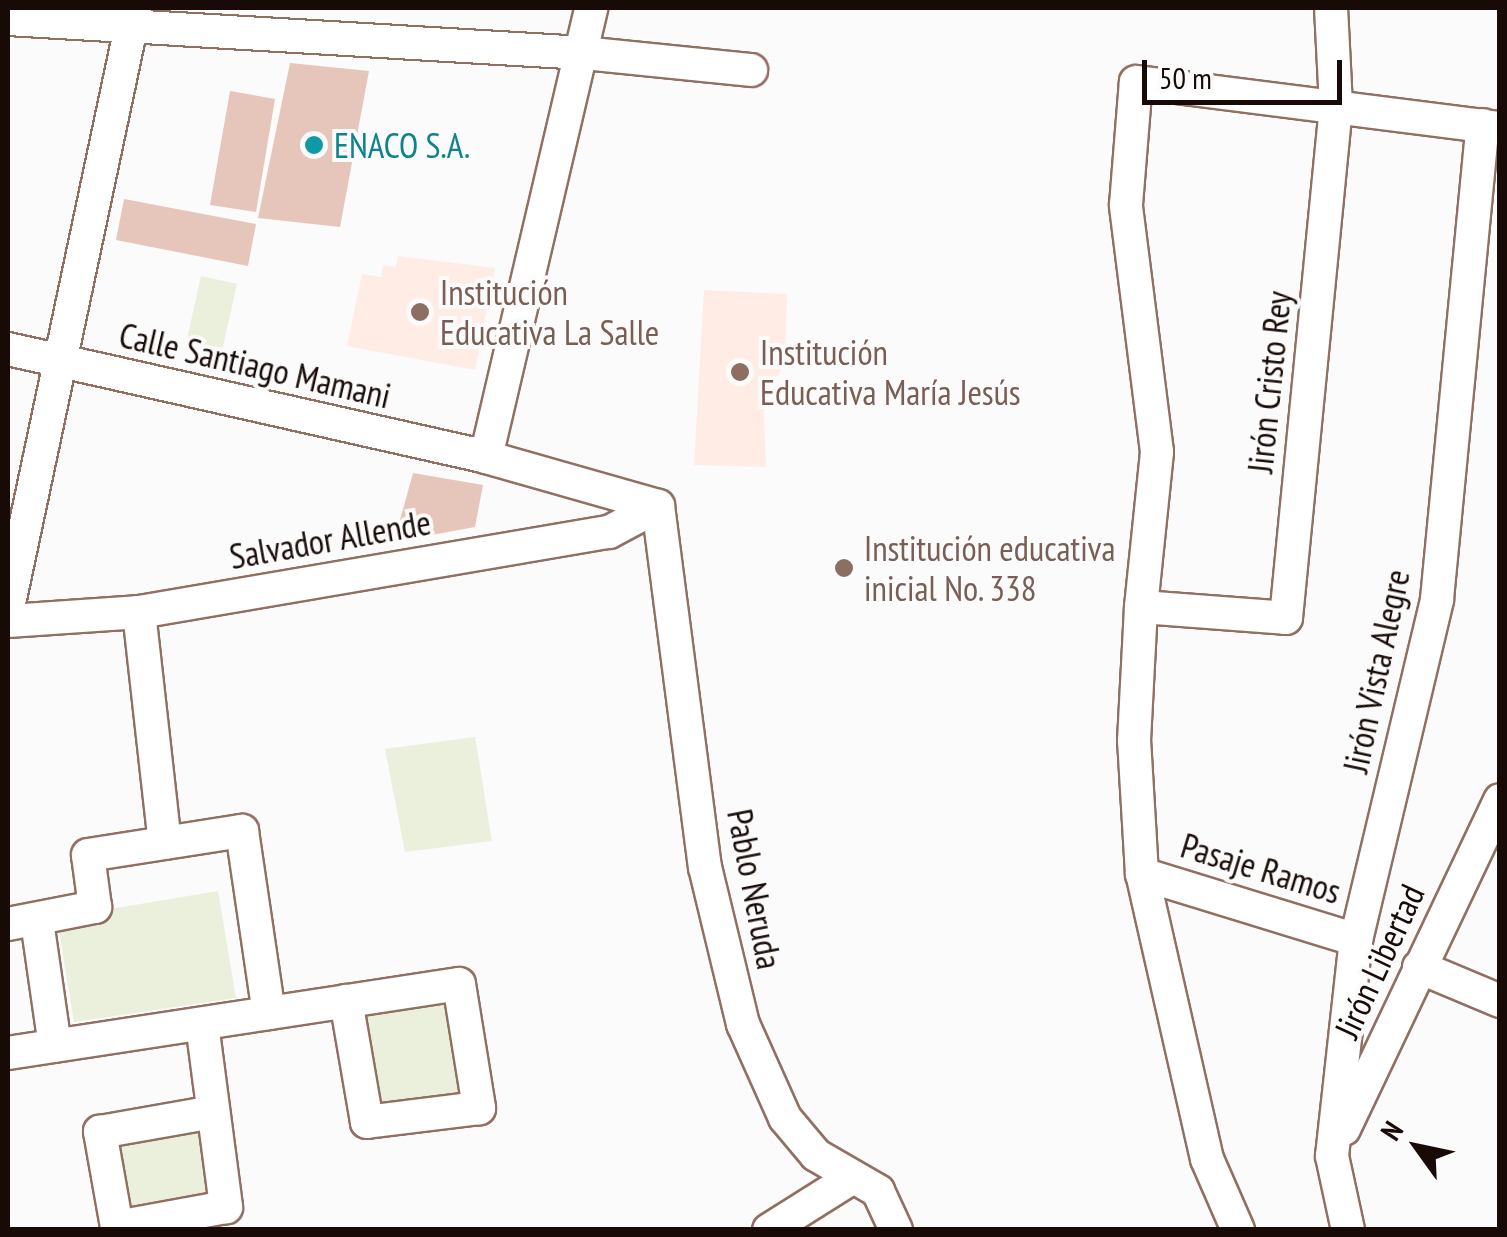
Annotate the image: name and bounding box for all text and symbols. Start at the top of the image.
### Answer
scale bar [1147,40,1347,102]
text: 50 m [1159,58,1212,97]
place label: ENACO S.A. [334,124,470,166]
marker: ENACO S.A. [303,134,325,156]
place label: Institución Educativa La Salle [440,271,659,353]
street label: Jirón Cristo Rey [1239,289,1299,475]
marker: Institución Educativa La Salle [409,301,431,323]
street label: Calle Santiago Mamani [115,313,395,417]
place label: Institución Educativa María Jesús [760,331,1021,413]
marker: Institución Educativa María Jesús [729,361,751,383]
street label: Salvador Allende [226,501,434,577]
place label: Institución educativa inicial No. 338 [864,527,1115,609]
marker: Institución educativa inicial No. 338 [833,557,855,579]
street label: Jirón Vista Alegre [1334,565,1418,777]
street label: Pablo Neruda [719,806,791,972]
street label: Pasaje Ramos [1176,824,1346,912]
street label: Jirón Libertad [1325,878,1433,1044]
north arrow [1367,1097,1467,1197]
text: N [1372,1114,1411,1147]

